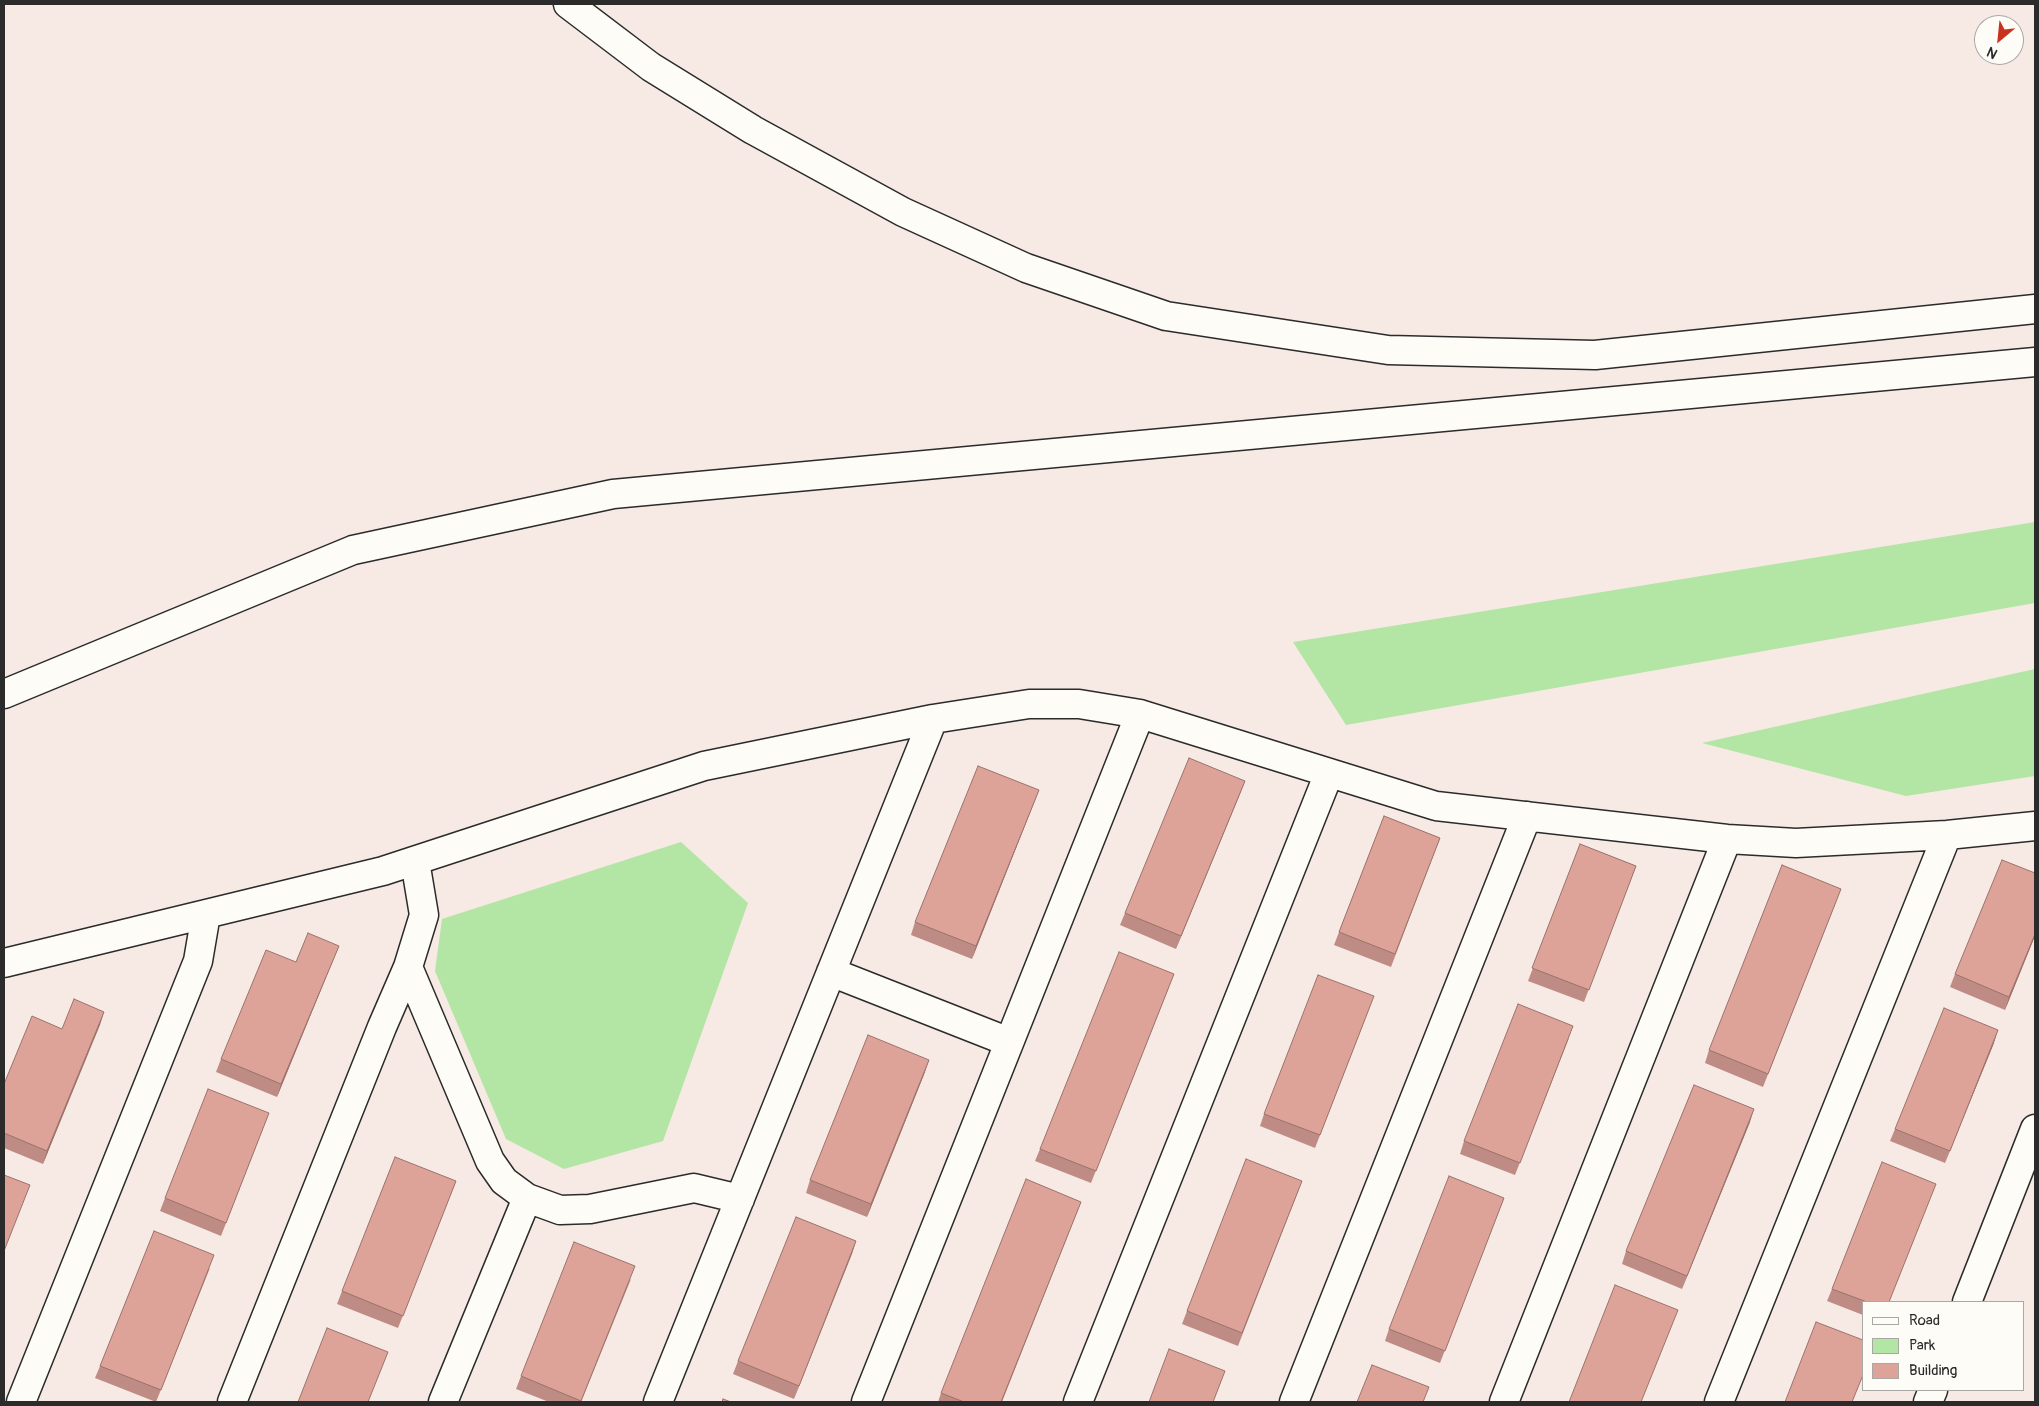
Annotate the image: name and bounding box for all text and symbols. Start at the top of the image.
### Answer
north arrow [1974,15,2024,65]
text: N [1984,43,2000,63]
legend [1862,1301,2024,1391]
text: Road [1909,1311,1940,1330]
text: Park [1909,1336,1935,1355]
text: Building [1909,1361,1957,1380]

